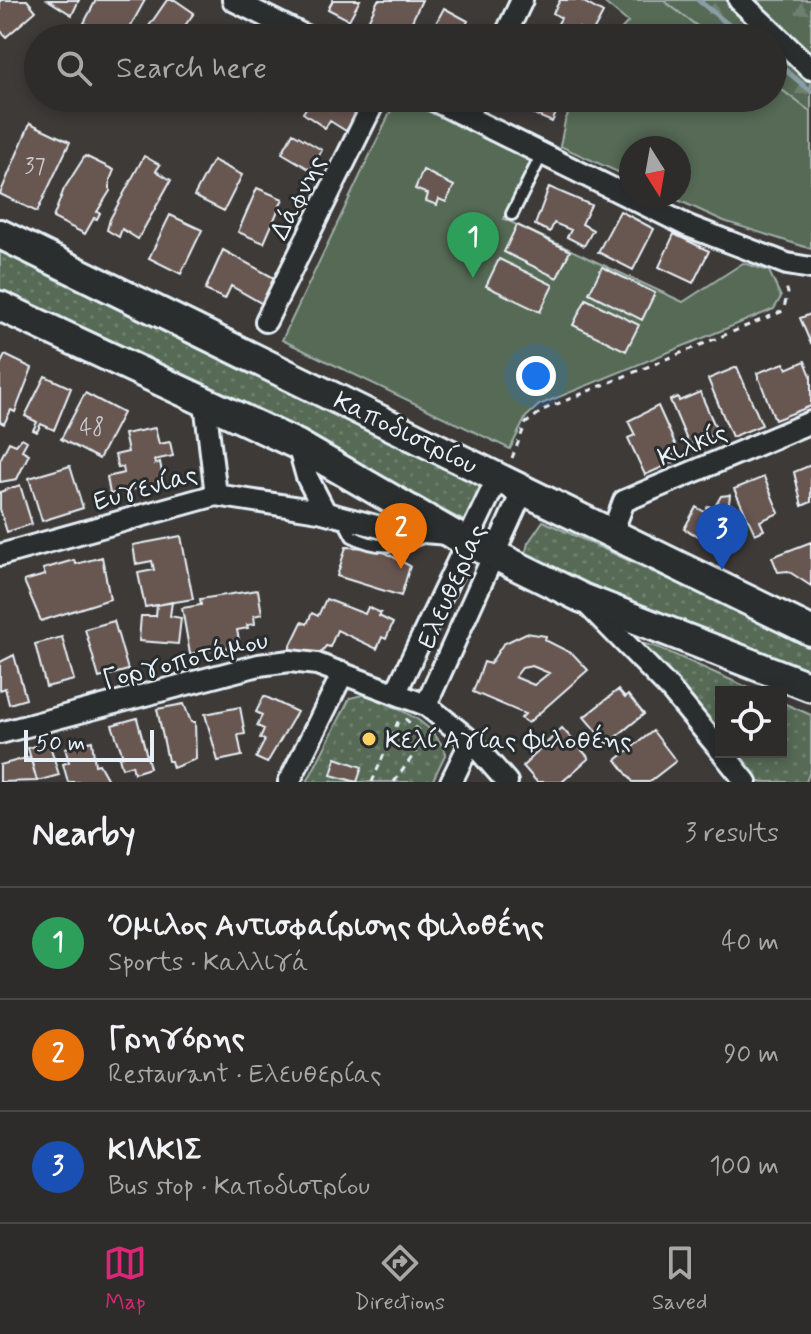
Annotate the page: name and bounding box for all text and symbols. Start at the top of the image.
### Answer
search box [24,24,787,112]
icon: search [52,46,96,90]
text: Search here [116,49,267,88]
north arrow [619,136,691,208]
street label: Δάφνης [263,150,335,246]
house number: 37 [24,153,46,181]
pin: 1 [447,212,499,278]
your location [516,356,556,396]
street label: Καποδιστρίου [328,384,483,483]
house number: 48 [80,414,104,442]
street label: Κιλκίς [653,416,733,476]
street label: Ευγενίας [90,458,202,520]
pin: 2 [375,503,427,569]
pin: 3 [696,504,748,570]
street label: Ελευθερίας [410,519,495,654]
street label: Γοργοποτάμου [99,624,272,698]
map controls [715,686,787,758]
button: locate [715,686,787,758]
place label: Κελί Αγίας Φιλοθέης [385,724,632,758]
scale bar [24,726,154,762]
text: 50 m [36,730,85,758]
marker: Κελί Αγίας Φιλοθέης [360,730,378,748]
text: Nearby [32,812,136,857]
text: 3 results [685,817,779,851]
text: Όμιλος Αντισφαίρισης Φιλοθέης [108,907,544,946]
text: 1 [52,926,64,960]
text: 40 m [721,926,779,960]
text: Sports · Καλλιγά [108,946,308,980]
text: Γρηγόρης [108,1019,245,1058]
text: 2 [52,1038,64,1072]
text: 90 m [724,1038,779,1072]
text: Restaurant · Ελευθερίας [108,1058,382,1092]
text: ΚΙΛΚΙΣ [108,1131,203,1170]
text: 3 [52,1150,64,1184]
text: 100 m [709,1150,779,1184]
text: Bus stop · Καποδιστρίου [108,1170,370,1204]
tab: Map [103,1241,147,1317]
tab: Directions [354,1241,445,1317]
tab: Saved [652,1241,707,1317]

